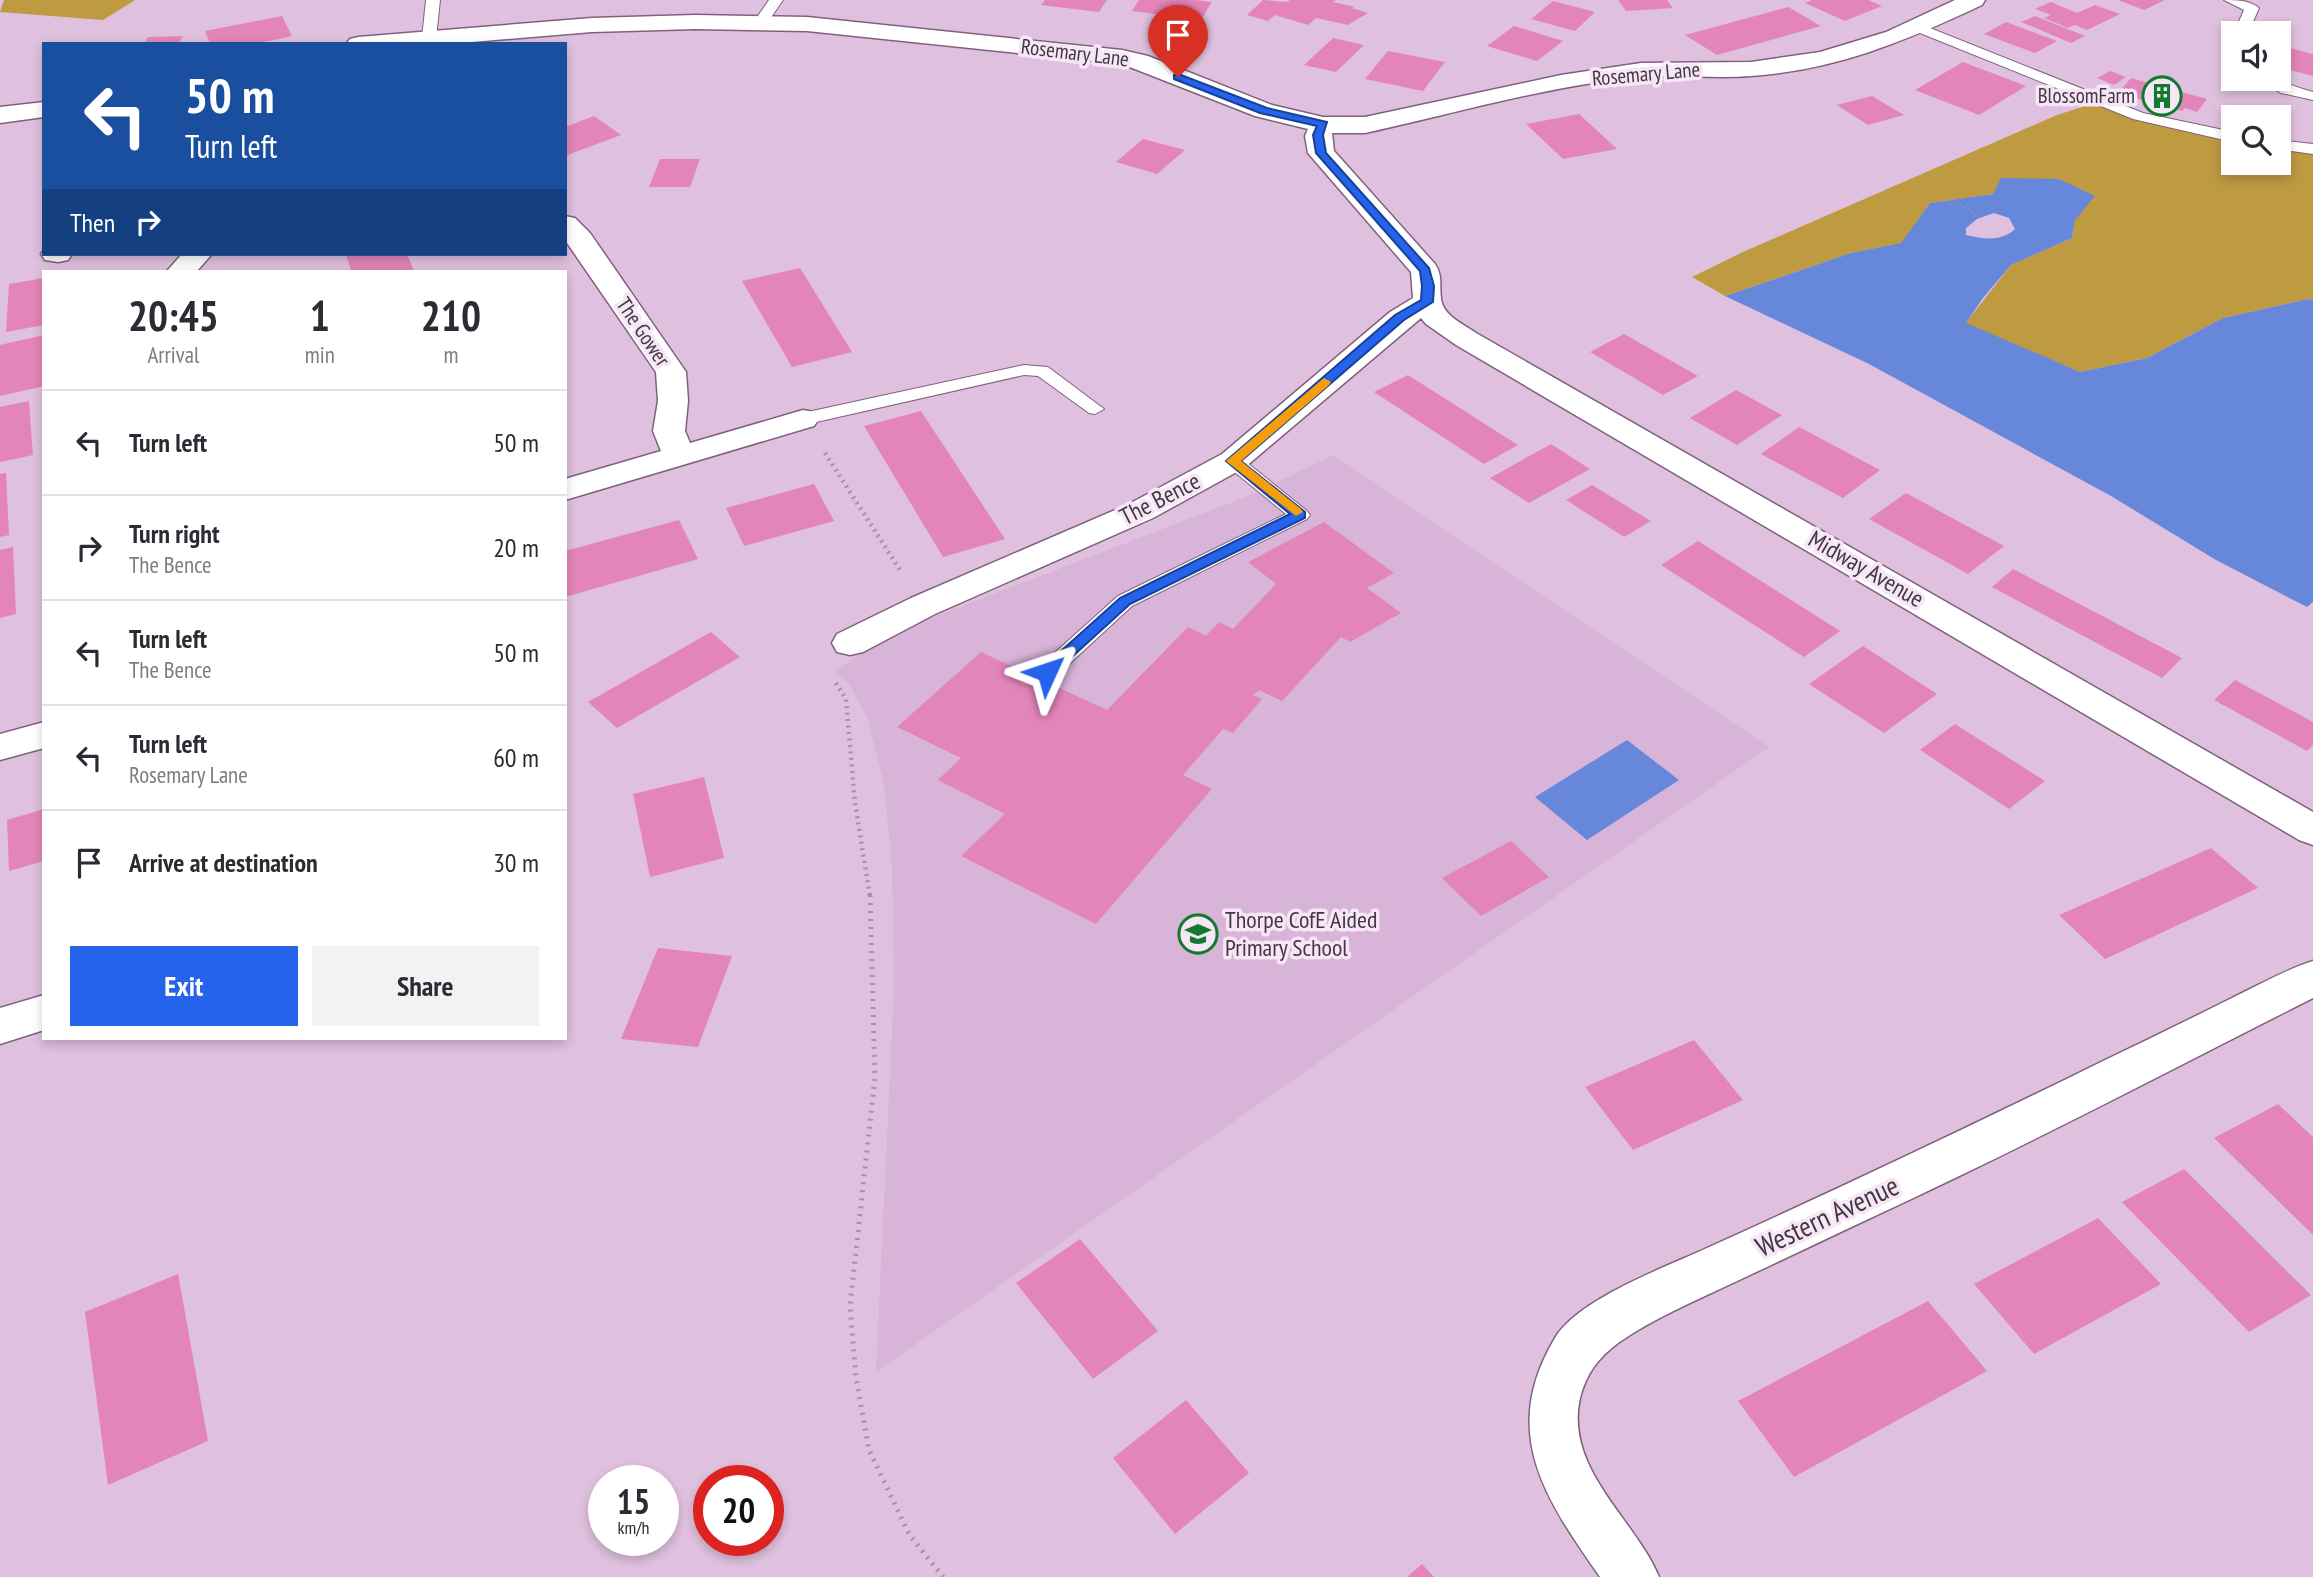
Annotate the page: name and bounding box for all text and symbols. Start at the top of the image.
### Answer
pin [1148,5,1208,77]
icon: arrive [1159,16,1197,54]
map controls [2221,21,2291,175]
button: sound [2221,21,2291,91]
street label: Rosemary Lane [1020,32,1130,73]
street label: Rosemary Lane [1591,55,1701,92]
text: 50 m [185,63,274,127]
icon: left [70,70,161,161]
building icon: BlossomFarm [2141,75,2183,117]
place label: BlossomFarm [2038,82,2135,109]
button: search [2221,105,2291,175]
text: Turn left [185,125,277,167]
icon: right [129,203,167,241]
text: Then [70,206,115,239]
text: 20:45 [128,288,219,343]
text: 1 [310,288,330,343]
text: 210 [421,288,481,343]
street label: The Gower [611,292,676,372]
text: Arrival [147,340,199,369]
text: min [305,340,335,369]
text: m [443,340,458,369]
icon: left [70,424,108,462]
text: Turn left [129,426,207,459]
text: 50 m [493,426,539,459]
street label: The Bence [1114,465,1205,532]
text: Turn right [129,517,220,550]
street label: Midway Avenue [1803,523,1929,614]
icon: right [70,529,108,567]
text: 20 m [493,531,539,564]
text: The Bence [129,550,212,579]
text: Turn left [129,622,207,655]
icon: left [70,634,108,672]
position arrow [1010,635,1084,709]
text: 50 m [493,636,539,669]
text: The Bence [129,655,212,684]
text: Turn left [129,727,207,760]
icon: left [70,739,108,777]
text: 60 m [493,741,539,774]
text: Rosemary Lane [129,760,248,789]
icon: arrive [70,844,108,882]
text: Arrive at destination [129,846,318,879]
text: 30 m [493,846,539,879]
place label: Thorpe CofE Aided Primary School [1225,904,1377,963]
school or university icon: Thorpe CofE Aided Primary School [1177,913,1219,955]
button: Exit [70,946,298,1026]
button: Share [312,946,539,1026]
street label: Western Avenue [1749,1166,1904,1265]
speed limit sign: 20 [693,1465,784,1556]
text: 15 [617,1478,650,1524]
text: km/h [618,1516,649,1539]

